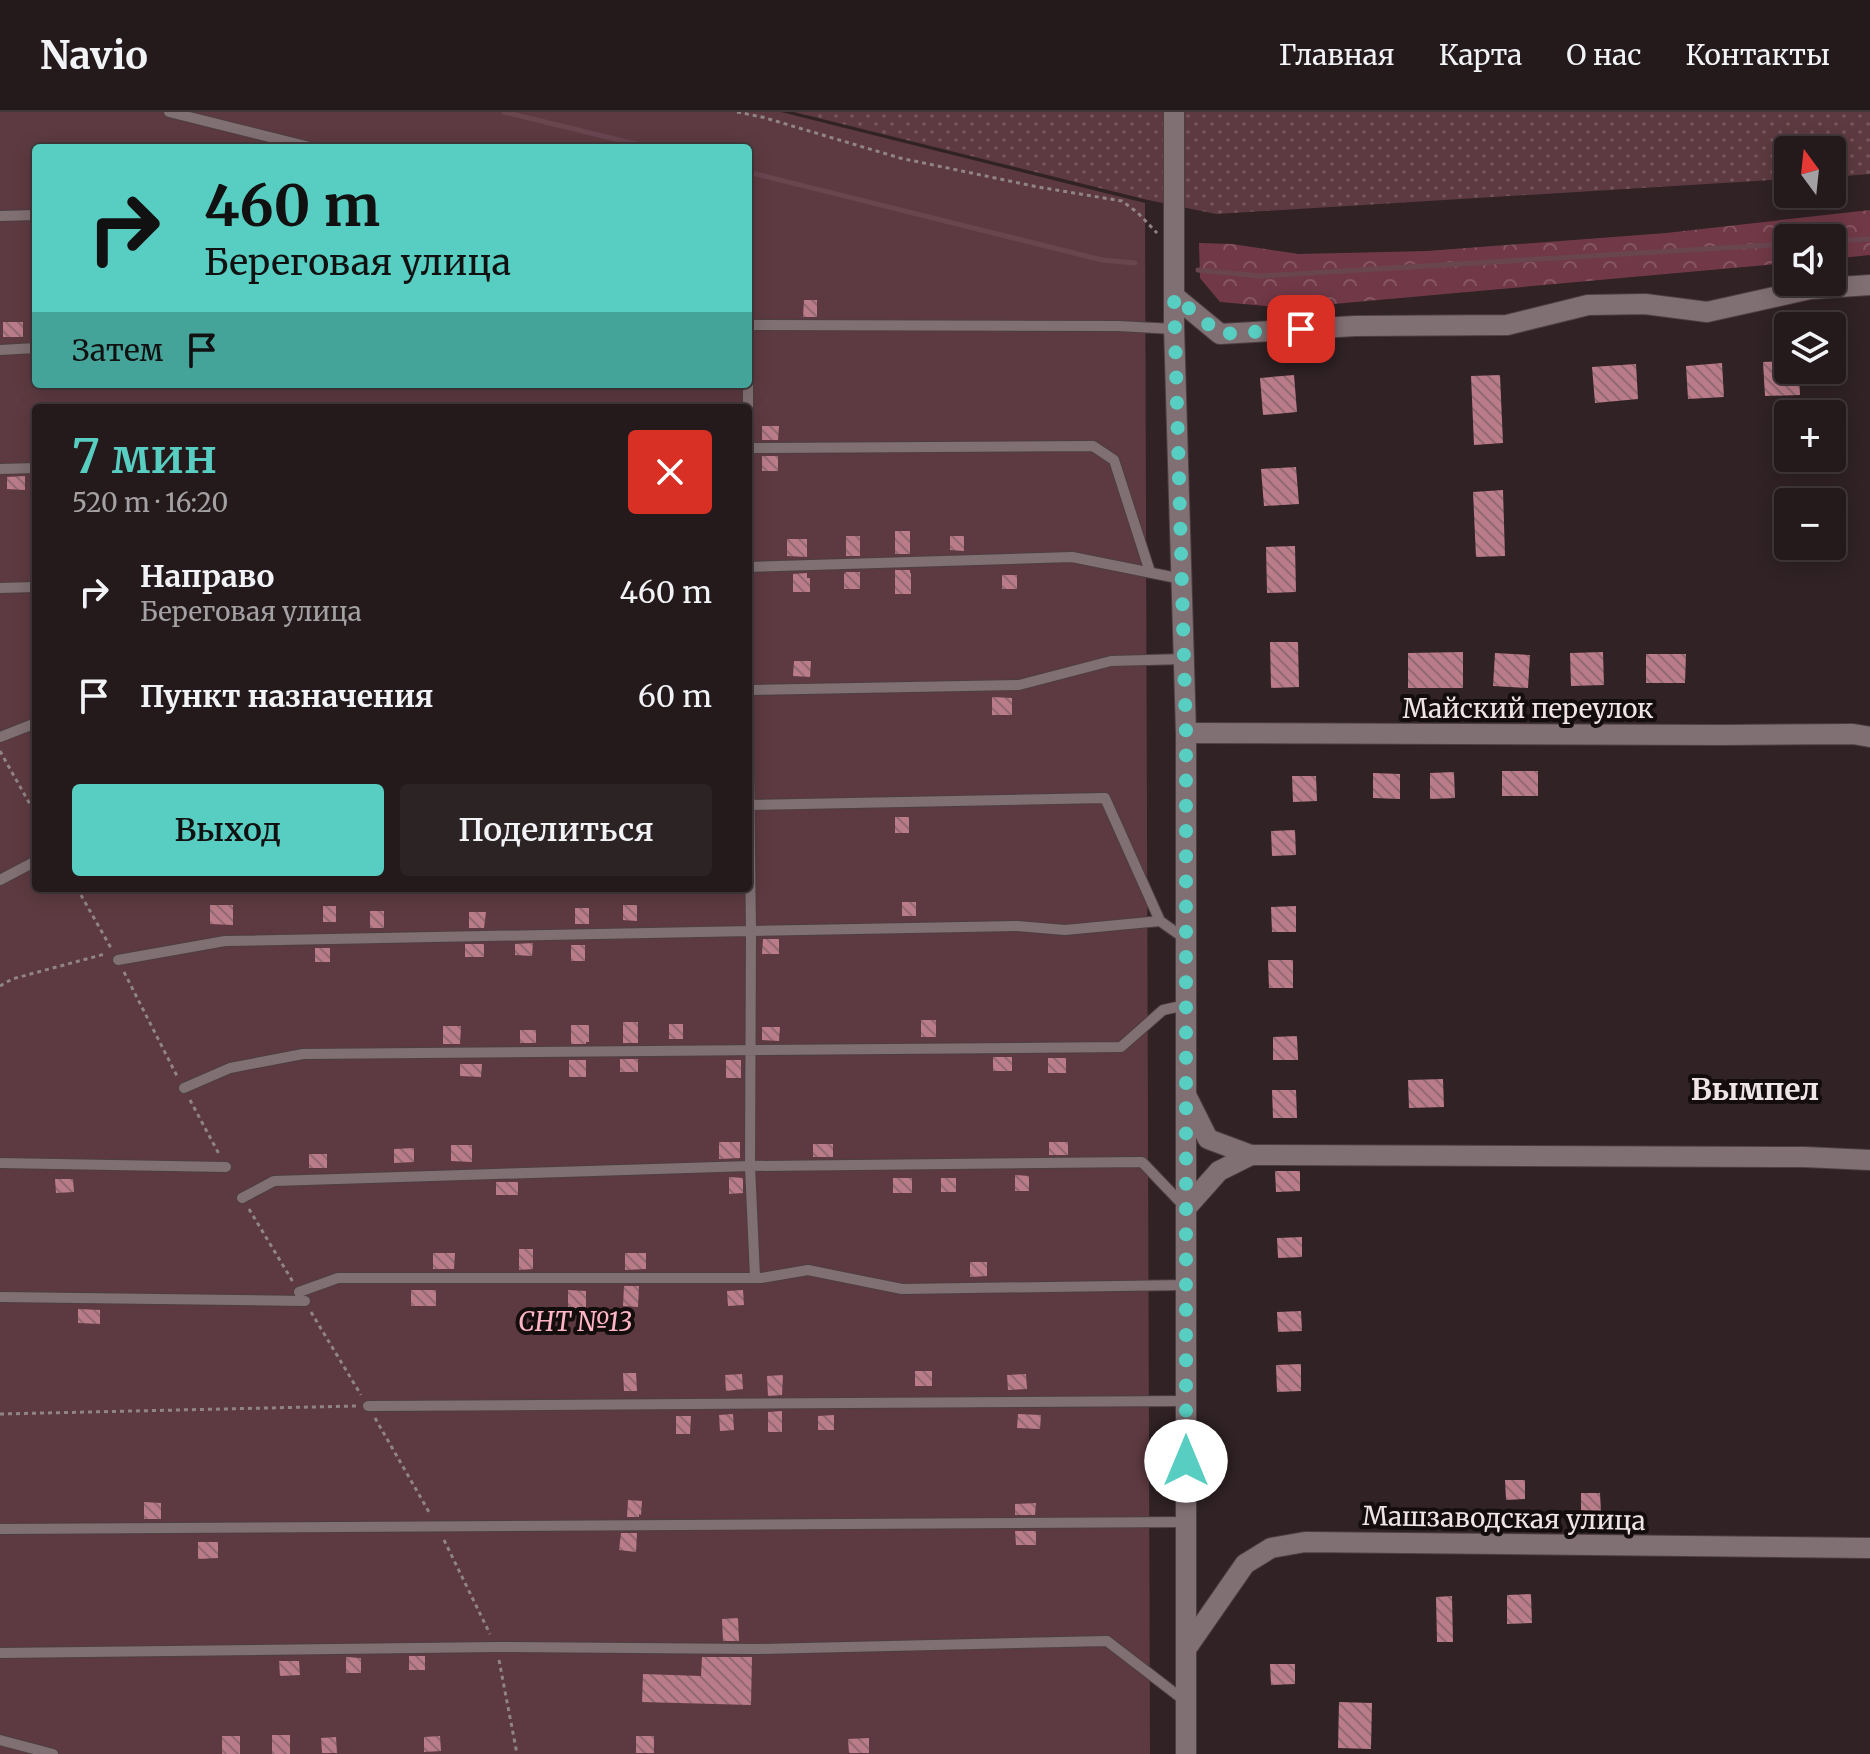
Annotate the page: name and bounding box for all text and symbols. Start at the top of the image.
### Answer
text: Navio [40,32,148,79]
text: Главная [1279,37,1395,73]
text: Карта [1439,37,1522,73]
text: О нас [1566,37,1641,73]
text: Контакты [1685,37,1830,73]
north arrow [1774,136,1846,208]
map controls [1774,136,1846,560]
text: 460 m [204,171,380,241]
icon: right [72,176,176,280]
button: sound [1774,224,1846,296]
text: Береговая улица [204,240,511,285]
pin [1267,295,1335,363]
icon: arrive [1279,307,1323,351]
button: layers [1774,312,1846,384]
icon: arrive [180,328,224,372]
text: Затем [72,331,164,369]
button: + [1774,400,1846,472]
text: 7 мин [72,426,217,486]
button: close [628,430,712,514]
text: 520 m · 16:20 [72,486,228,519]
button: − [1774,488,1846,560]
text: Направо [140,557,274,595]
icon: right [72,570,116,614]
text: 460 m [619,573,712,611]
text: Береговая улица [140,595,362,628]
icon: arrive [72,674,116,718]
text: Пункт назначения [140,677,434,715]
text: 60 m [638,677,712,715]
street label: Майский переулок [1402,692,1654,725]
button: Выход [72,784,384,876]
button: Поделиться [400,784,712,876]
district label: Вымпел [1691,1070,1819,1108]
park label: СНТ №13 [518,1305,632,1338]
position arrow [1144,1419,1228,1503]
street label: Машзаводская улица [1362,1499,1646,1537]

